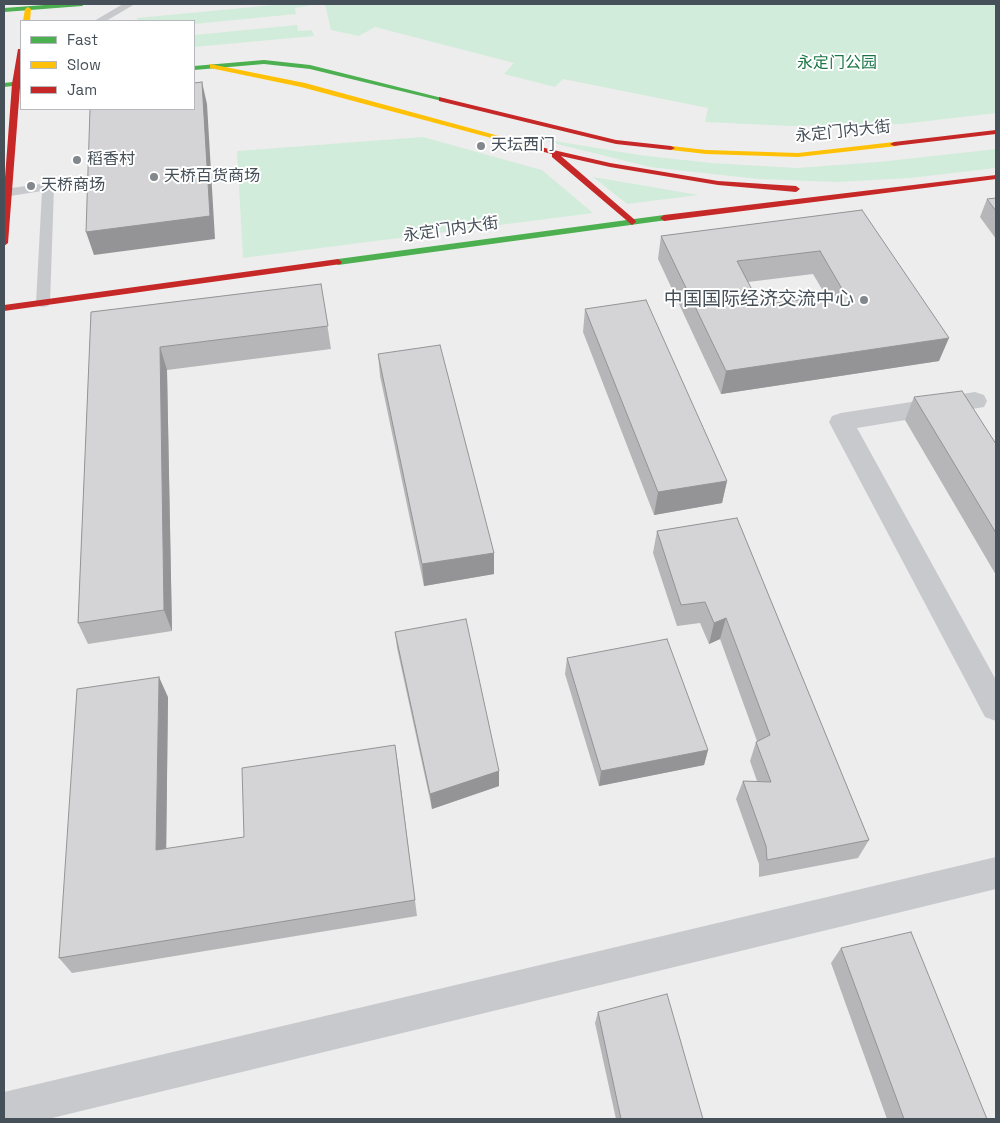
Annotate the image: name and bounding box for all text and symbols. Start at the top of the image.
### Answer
legend [20,20,195,110]
text: Fast [67,30,98,49]
park label: 永定门公园 [797,54,877,74]
text: Slow [67,55,101,74]
text: Jam [67,80,97,99]
street label: 永定门内大街 [794,117,892,147]
place label: 天坛西门 [491,136,555,156]
marker: 天坛西门 [475,140,487,152]
place label: 稻香村 [87,150,135,170]
marker: 稻香村 [71,154,83,166]
place label: 天桥百货商场 [164,167,260,187]
marker: 天桥百货商场 [148,171,160,183]
place label: 天桥商场 [41,176,105,196]
marker: 天桥商场 [25,180,37,192]
street label: 永定门内大街 [402,214,500,246]
place label: 中国国际经济交流中心 [664,289,854,311]
marker: 中国国际经济交流中心 [858,294,870,306]

